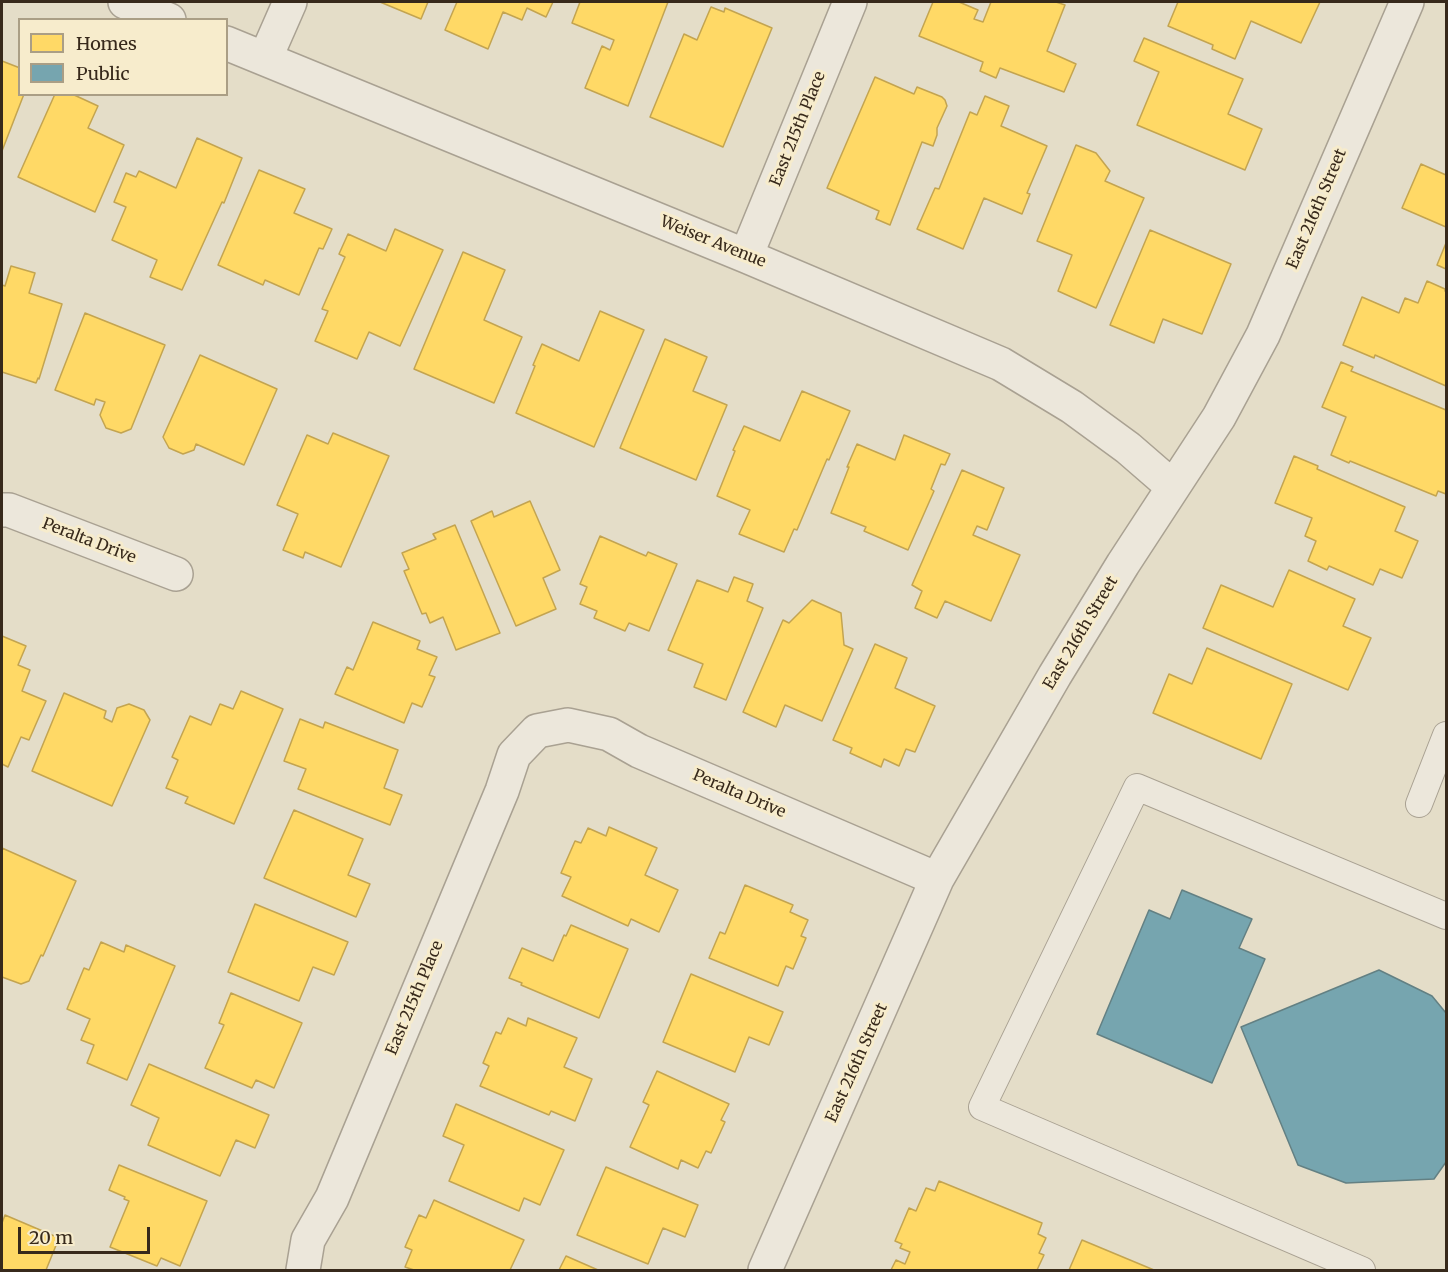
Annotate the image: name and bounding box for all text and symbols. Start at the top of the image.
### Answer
legend [18,18,228,96]
text: Homes [76,32,137,55]
text: Public [76,62,130,85]
street label: East 215th Place [766,69,830,189]
street label: East 216th Street [1283,146,1351,272]
street label: Weiser Avenue [657,212,769,272]
street label: Peralta Drive [39,514,139,568]
street label: East 216th Street [1040,573,1122,693]
street label: Peralta Drive [690,766,788,822]
street label: East 215th Place [382,938,448,1058]
street label: East 216th Street [822,1000,892,1126]
scale bar [21,1215,153,1253]
text: 20 m [29,1226,73,1249]

